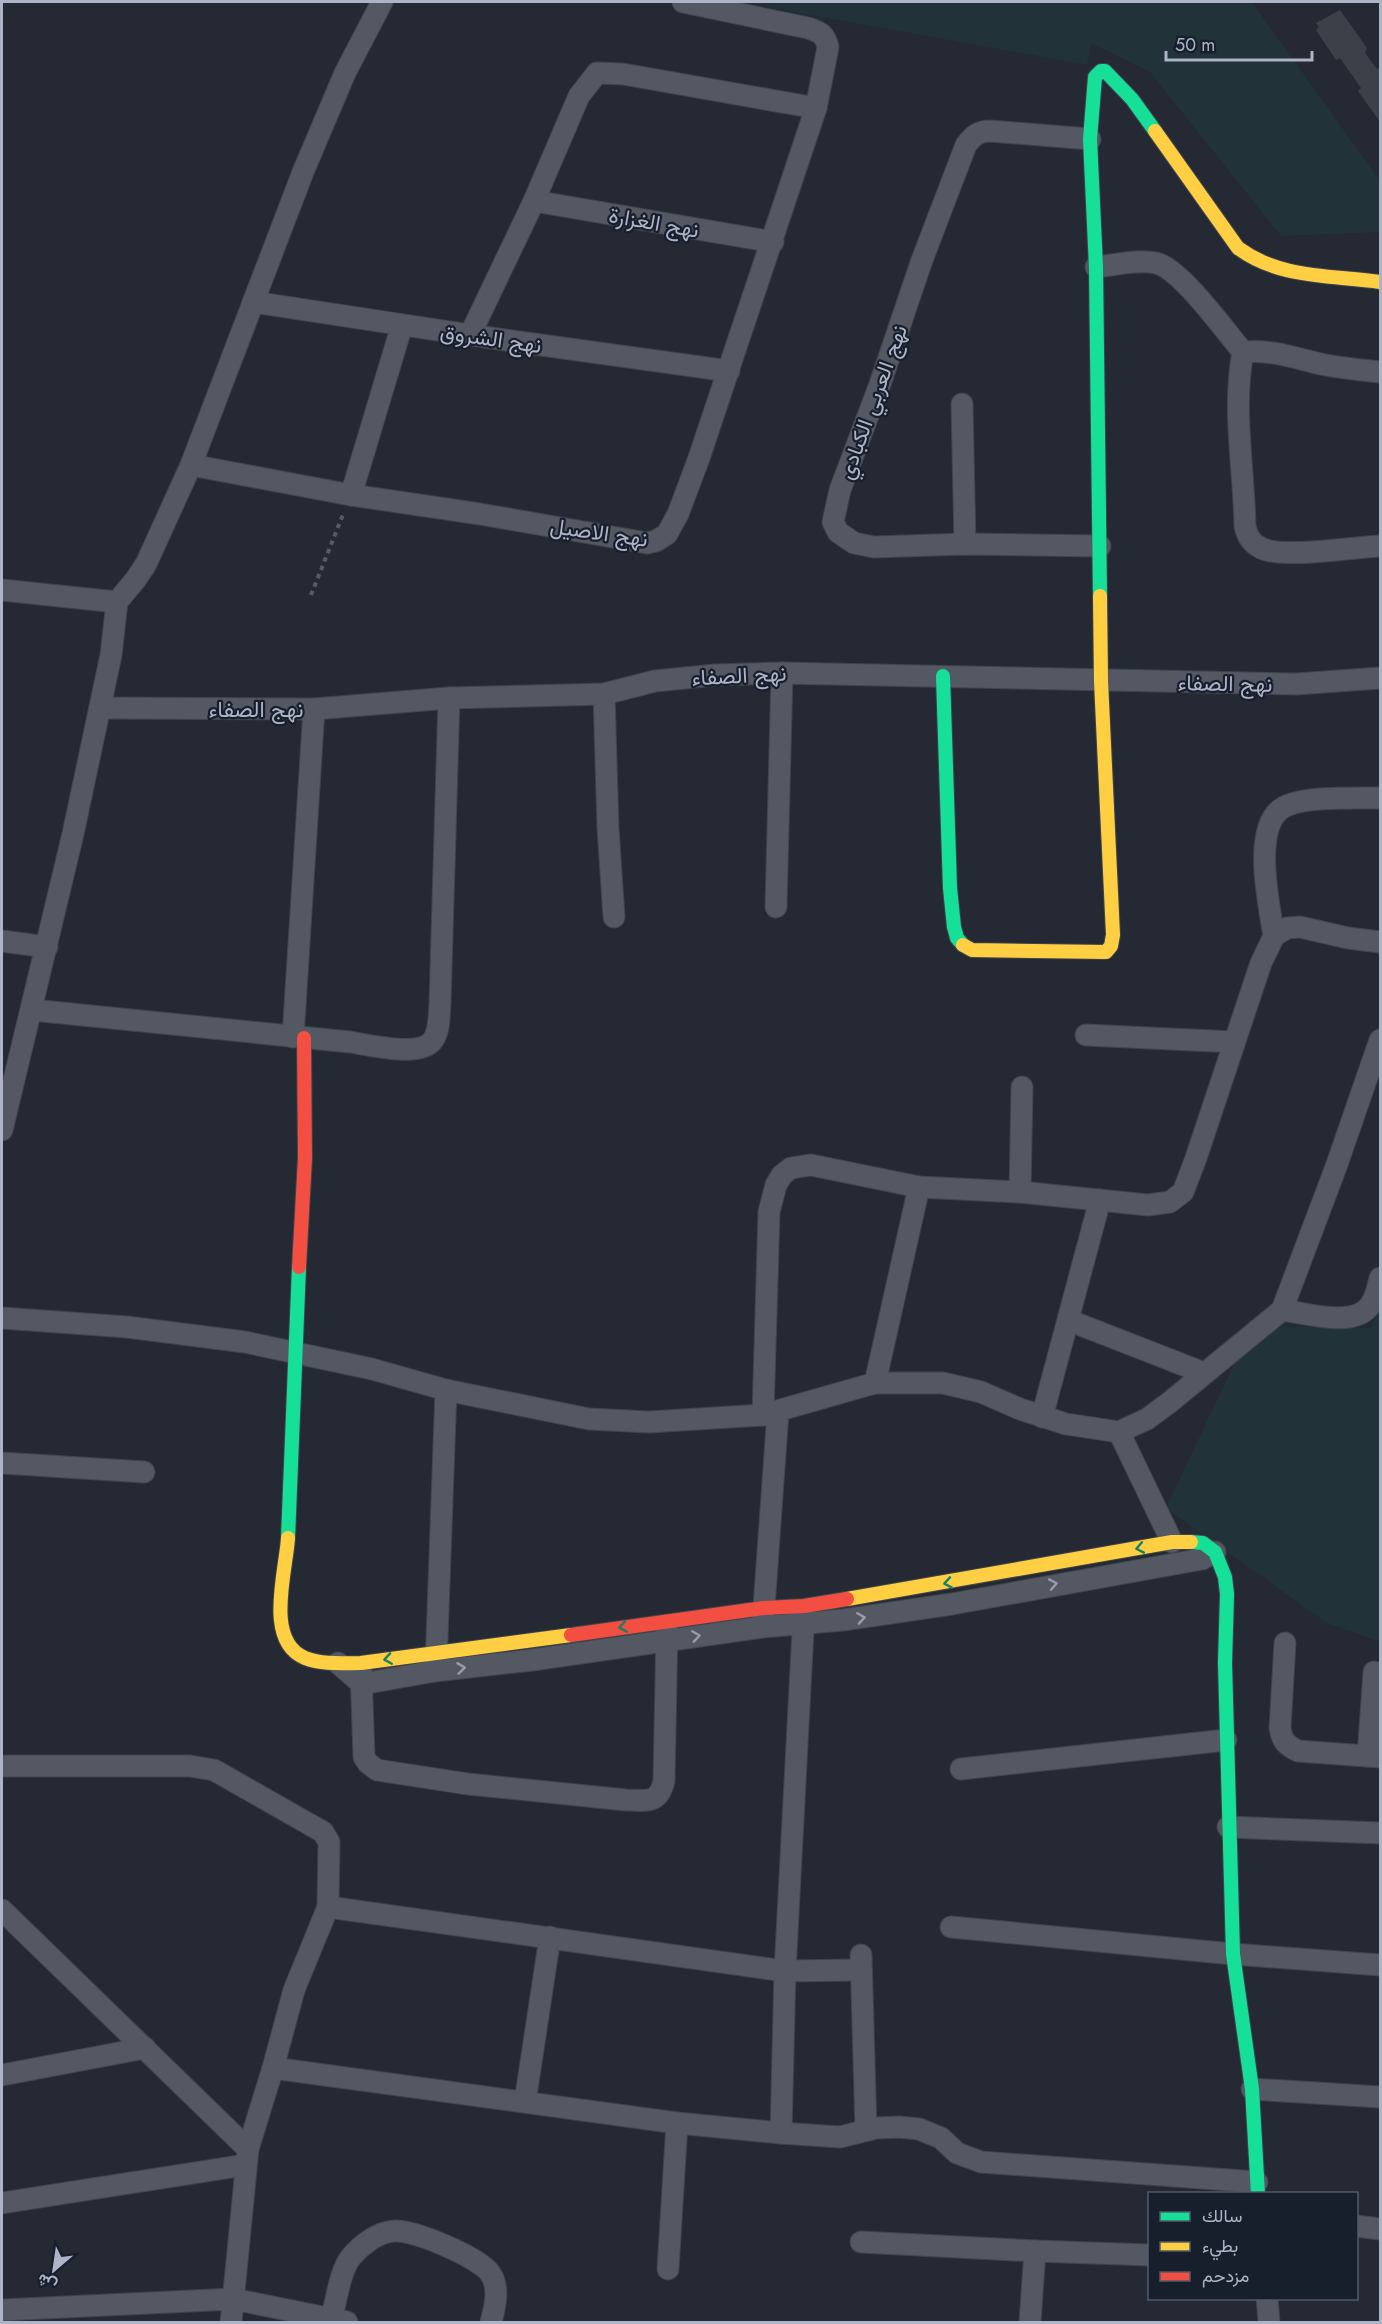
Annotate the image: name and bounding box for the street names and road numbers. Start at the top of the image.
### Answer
street label: نهج الغزارة [606,198,702,246]
street label: نهج الشروق [438,315,544,361]
street label: نهج العربي الكبادي [829,320,918,485]
street label: نهج الاصيل [548,509,650,555]
street label: نهج الصفاء [691,657,787,693]
street label: نهج الصفاء [1177,666,1273,700]
street label: نهج الصفاء [209,693,303,725]

